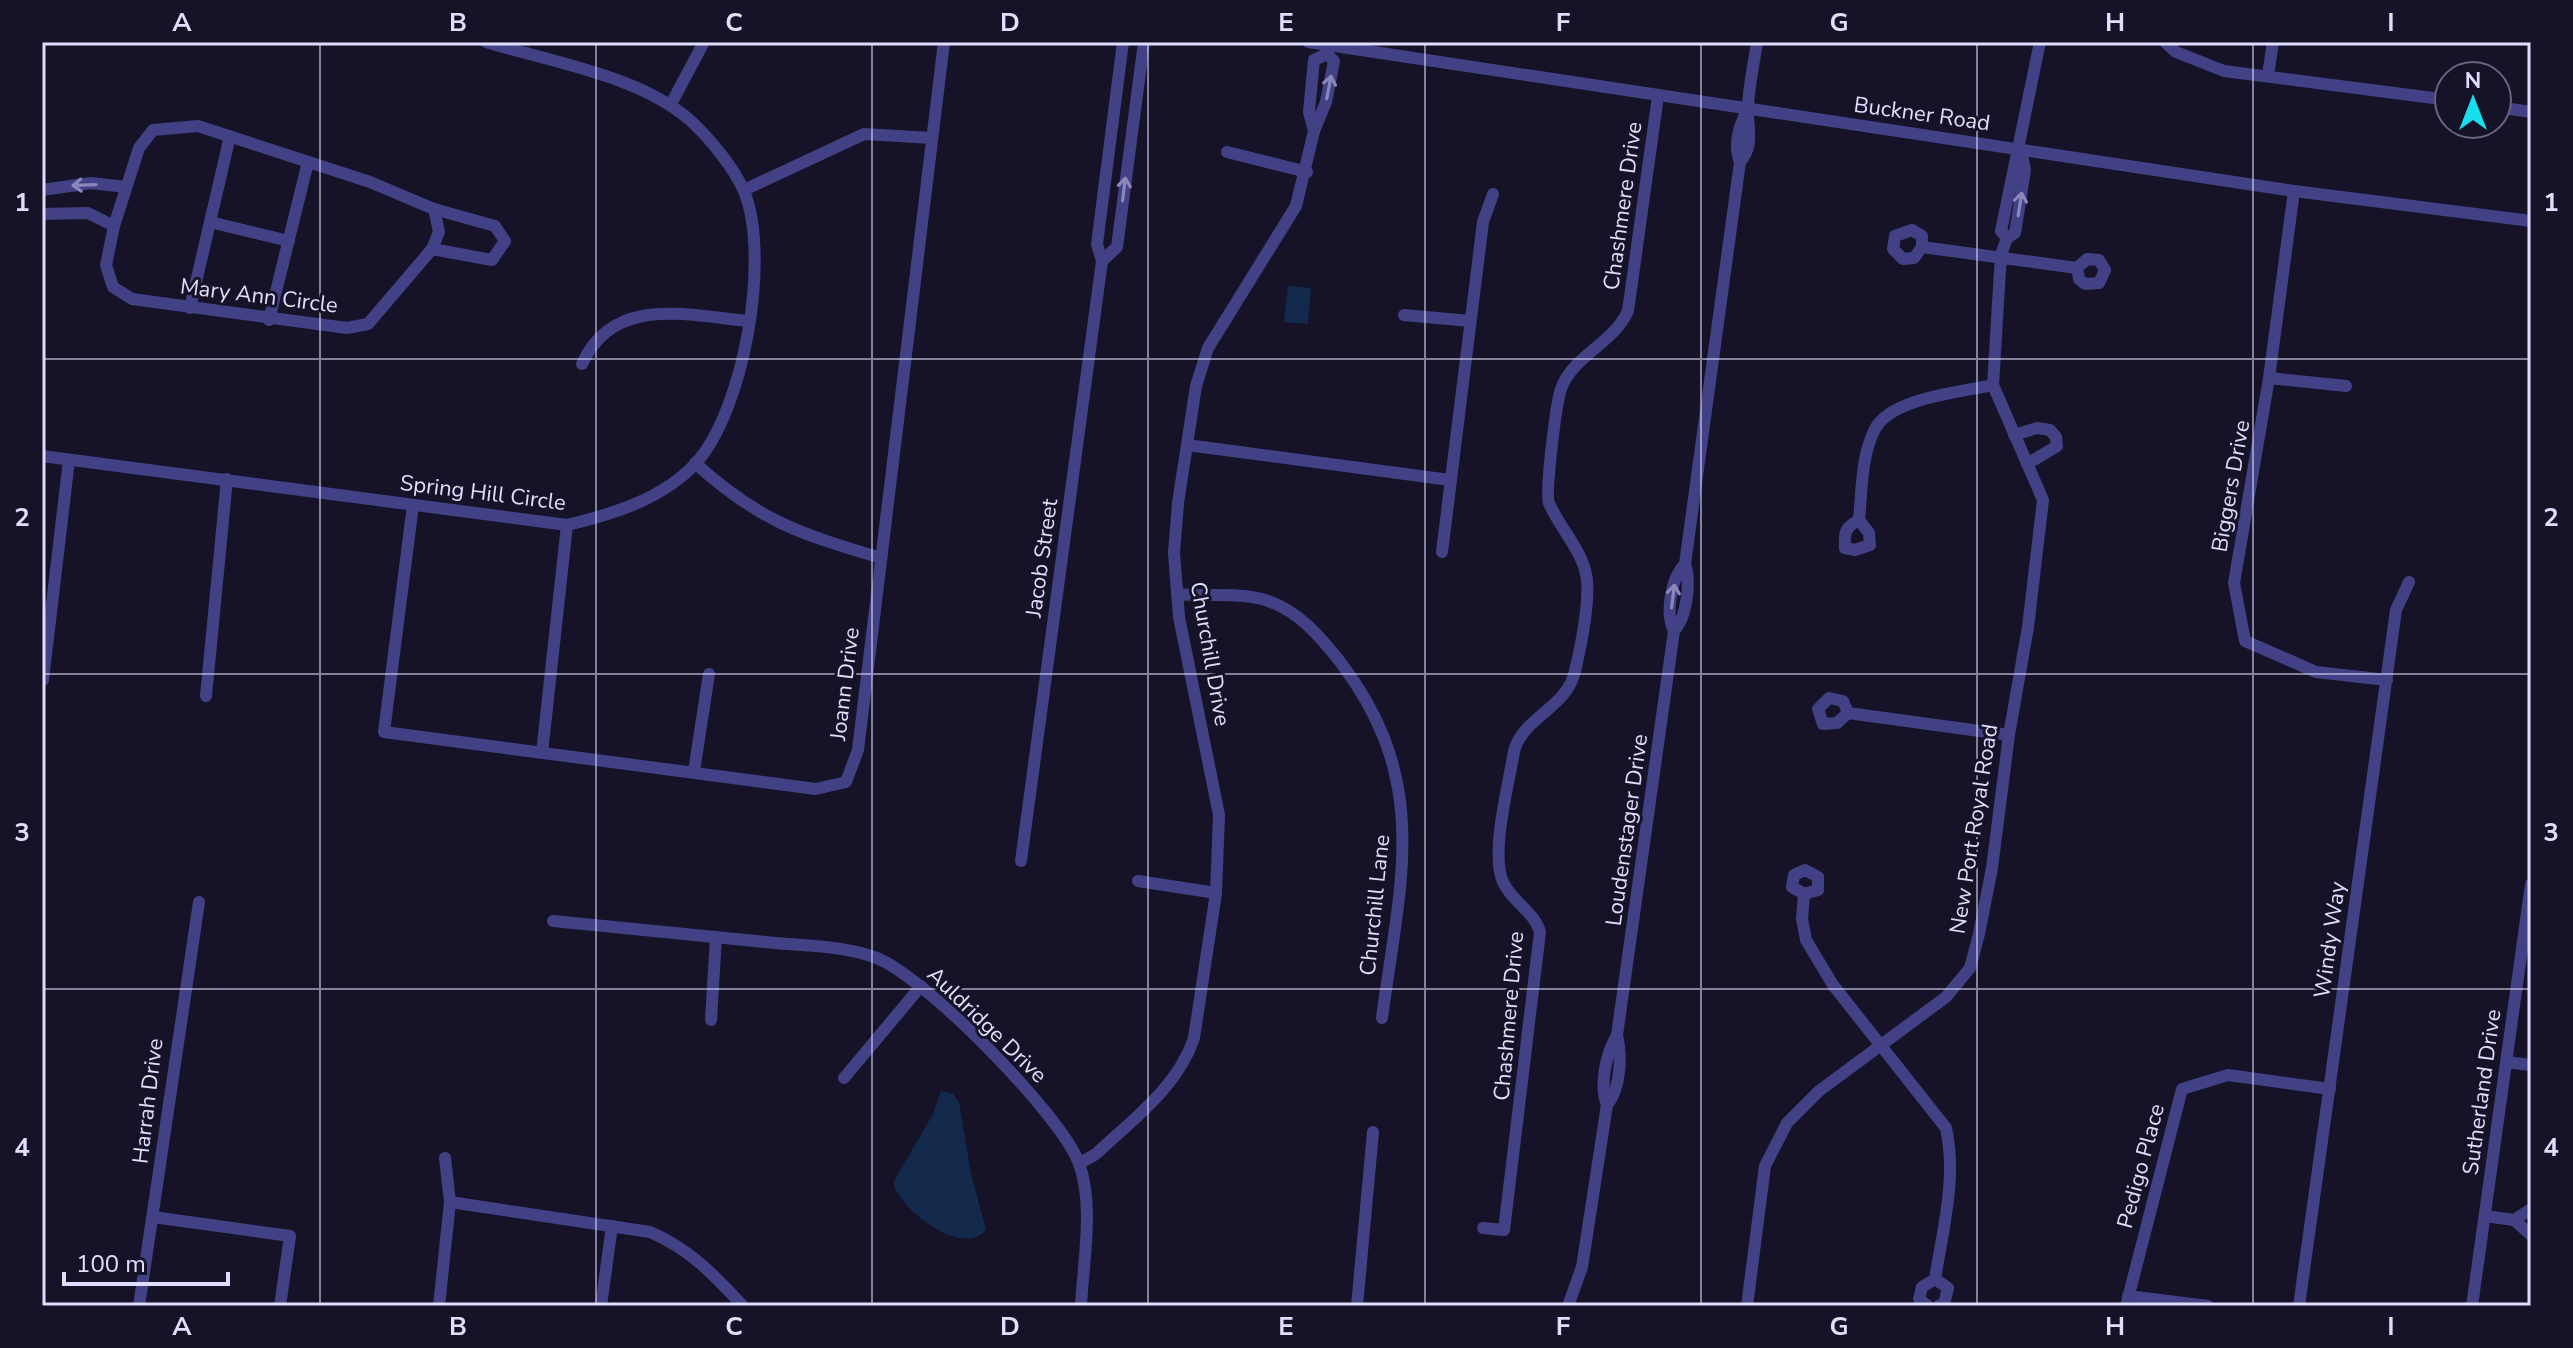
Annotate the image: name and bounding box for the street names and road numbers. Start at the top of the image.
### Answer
street label: Buckner Road [1852,90,1992,138]
street label: Chashmere Drive [1596,120,1650,292]
street label: Mary Ann Circle [178,271,340,321]
street label: Biggers Drive [2205,418,2257,554]
street label: Spring Hill Circle [398,468,568,518]
street label: Jacob Street [1019,496,1065,620]
street label: Churchill Drive [1183,579,1237,729]
street label: Joann Drive [823,626,867,743]
street label: New Port Royal Road [1943,722,2005,936]
street label: Loudenstager Drive [1599,732,1655,928]
street label: Churchill Lane [1353,833,1397,977]
street label: Windy Way [2307,879,2353,1000]
street label: Chashmere Drive [1487,930,1531,1102]
street label: Auldridge Drive [921,960,1053,1090]
street label: Sutherland Drive [2456,1007,2508,1177]
street label: Harrah Drive [125,1037,171,1165]
street label: Pedigo Place [2110,1100,2172,1232]

